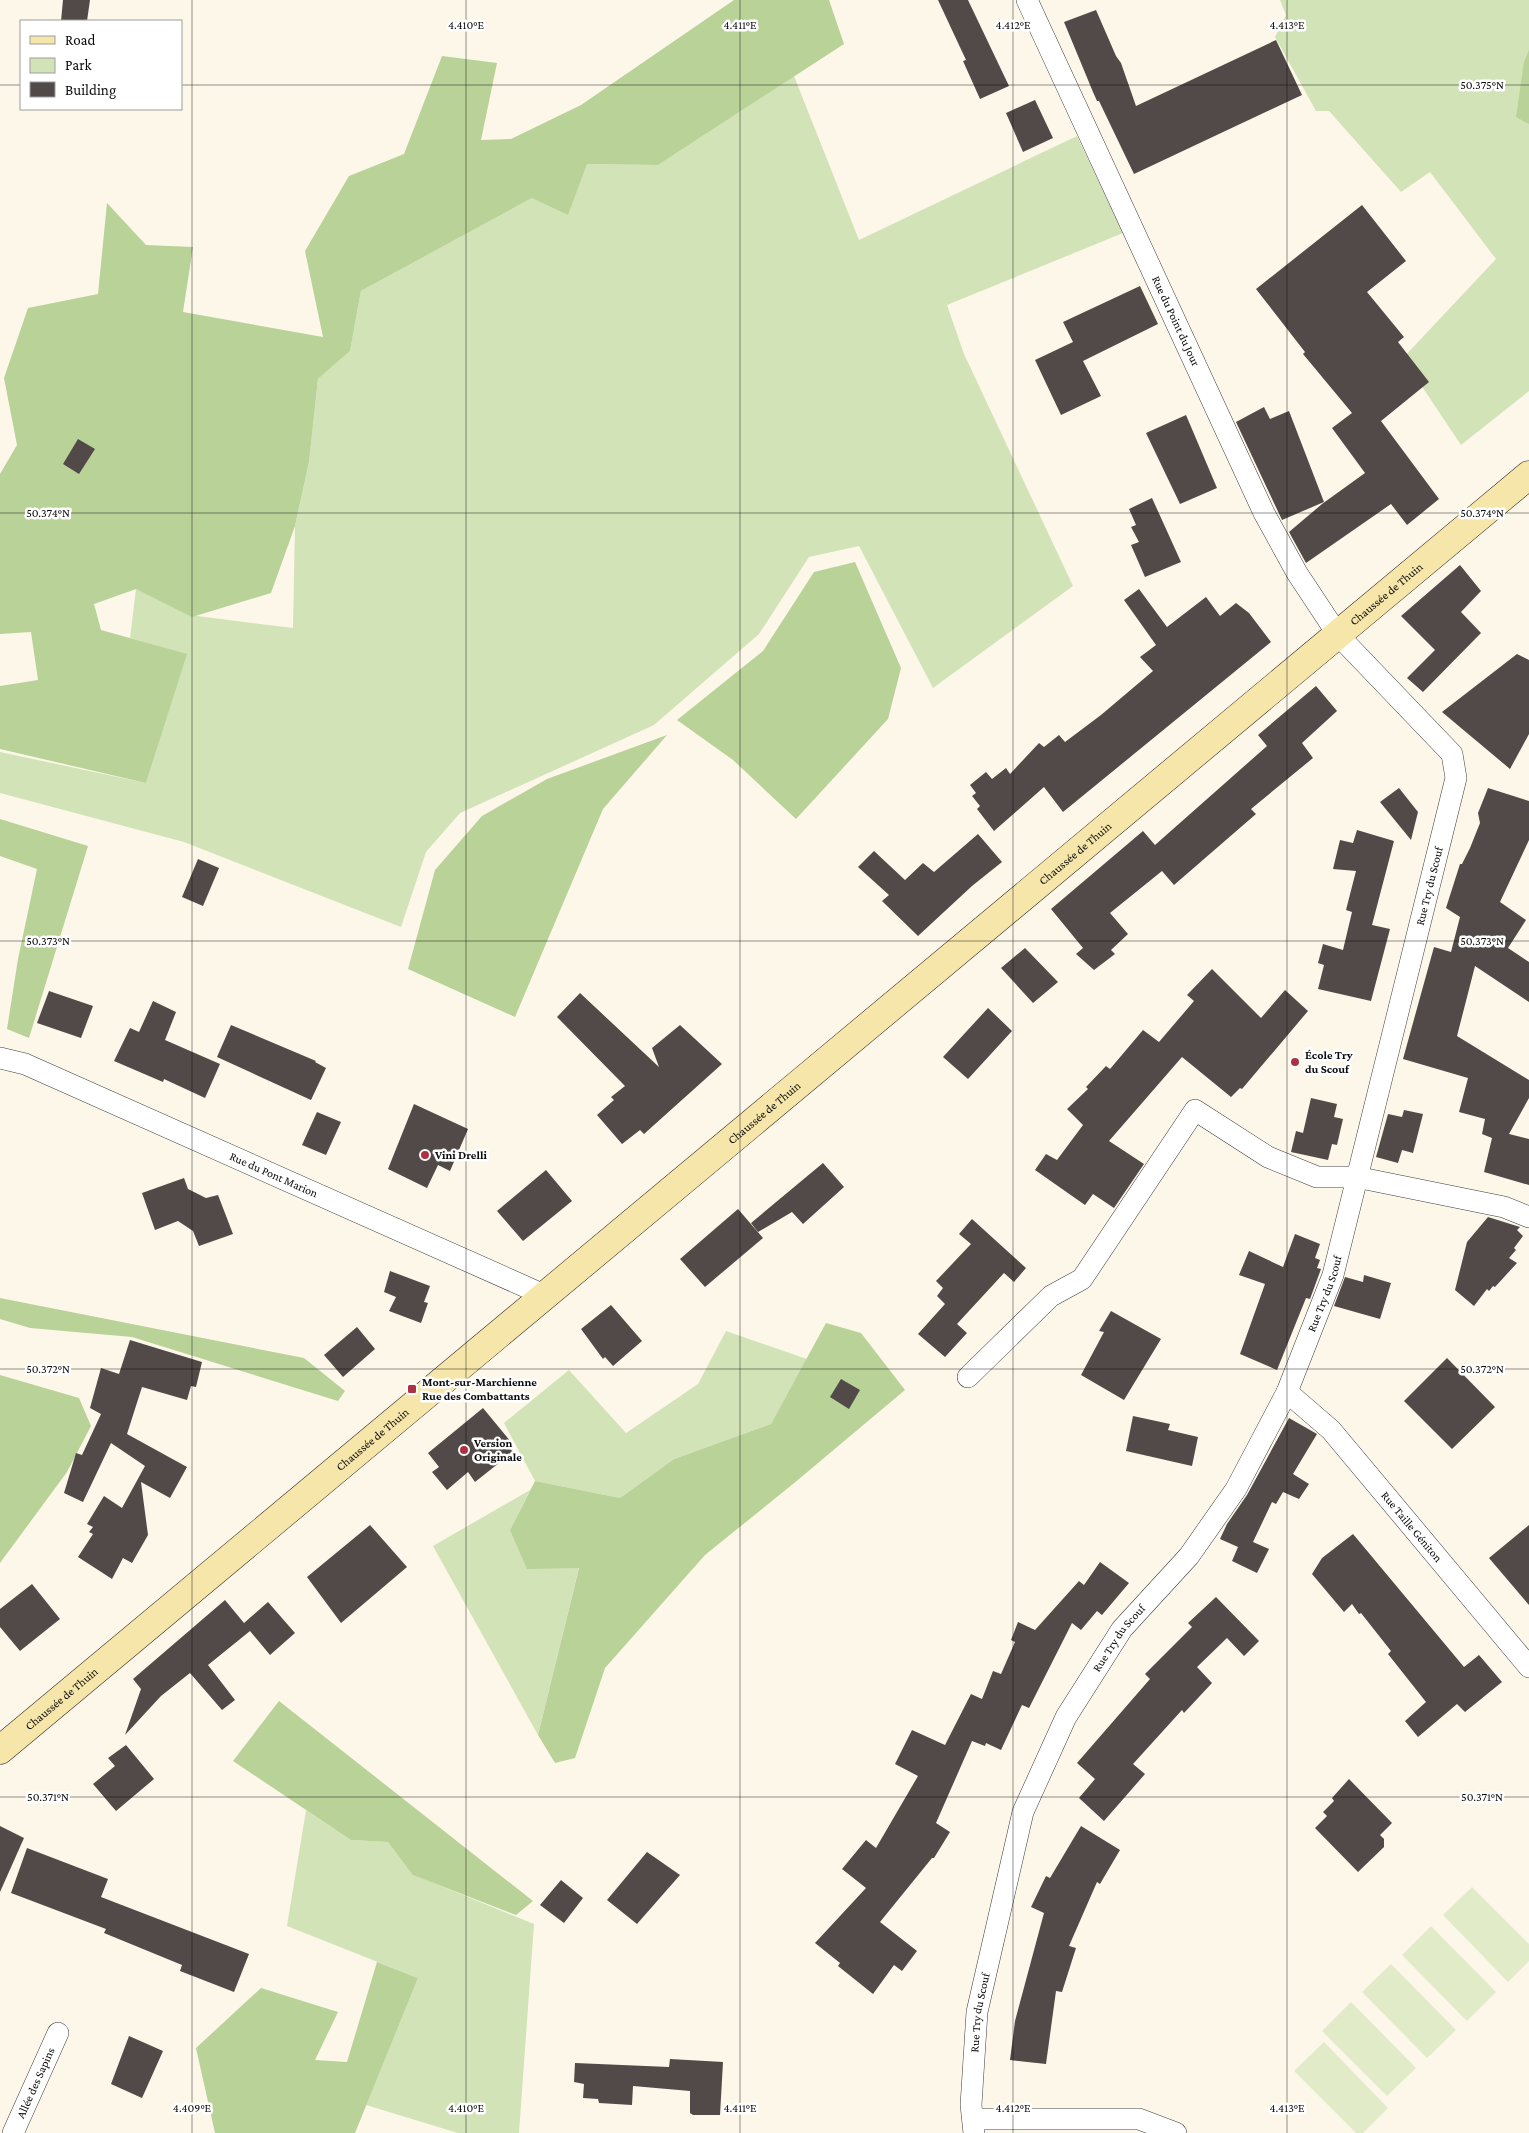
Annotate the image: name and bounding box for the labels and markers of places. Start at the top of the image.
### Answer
place label: École Try du Scouf [1305,1048,1353,1076]
marker: École Try du Scouf [1289,1056,1301,1068]
place label: Vini Drelli [434,1148,487,1162]
marker: Vini Drelli [419,1149,431,1161]
place label: Mont-sur-Marchienne Rue des Combattants [422,1375,537,1403]
marker: Mont-sur-Marchienne Rue des Combattants [406,1383,418,1395]
place label: Version Originale [473,1436,522,1464]
marker: Version Originale [458,1444,470,1456]

